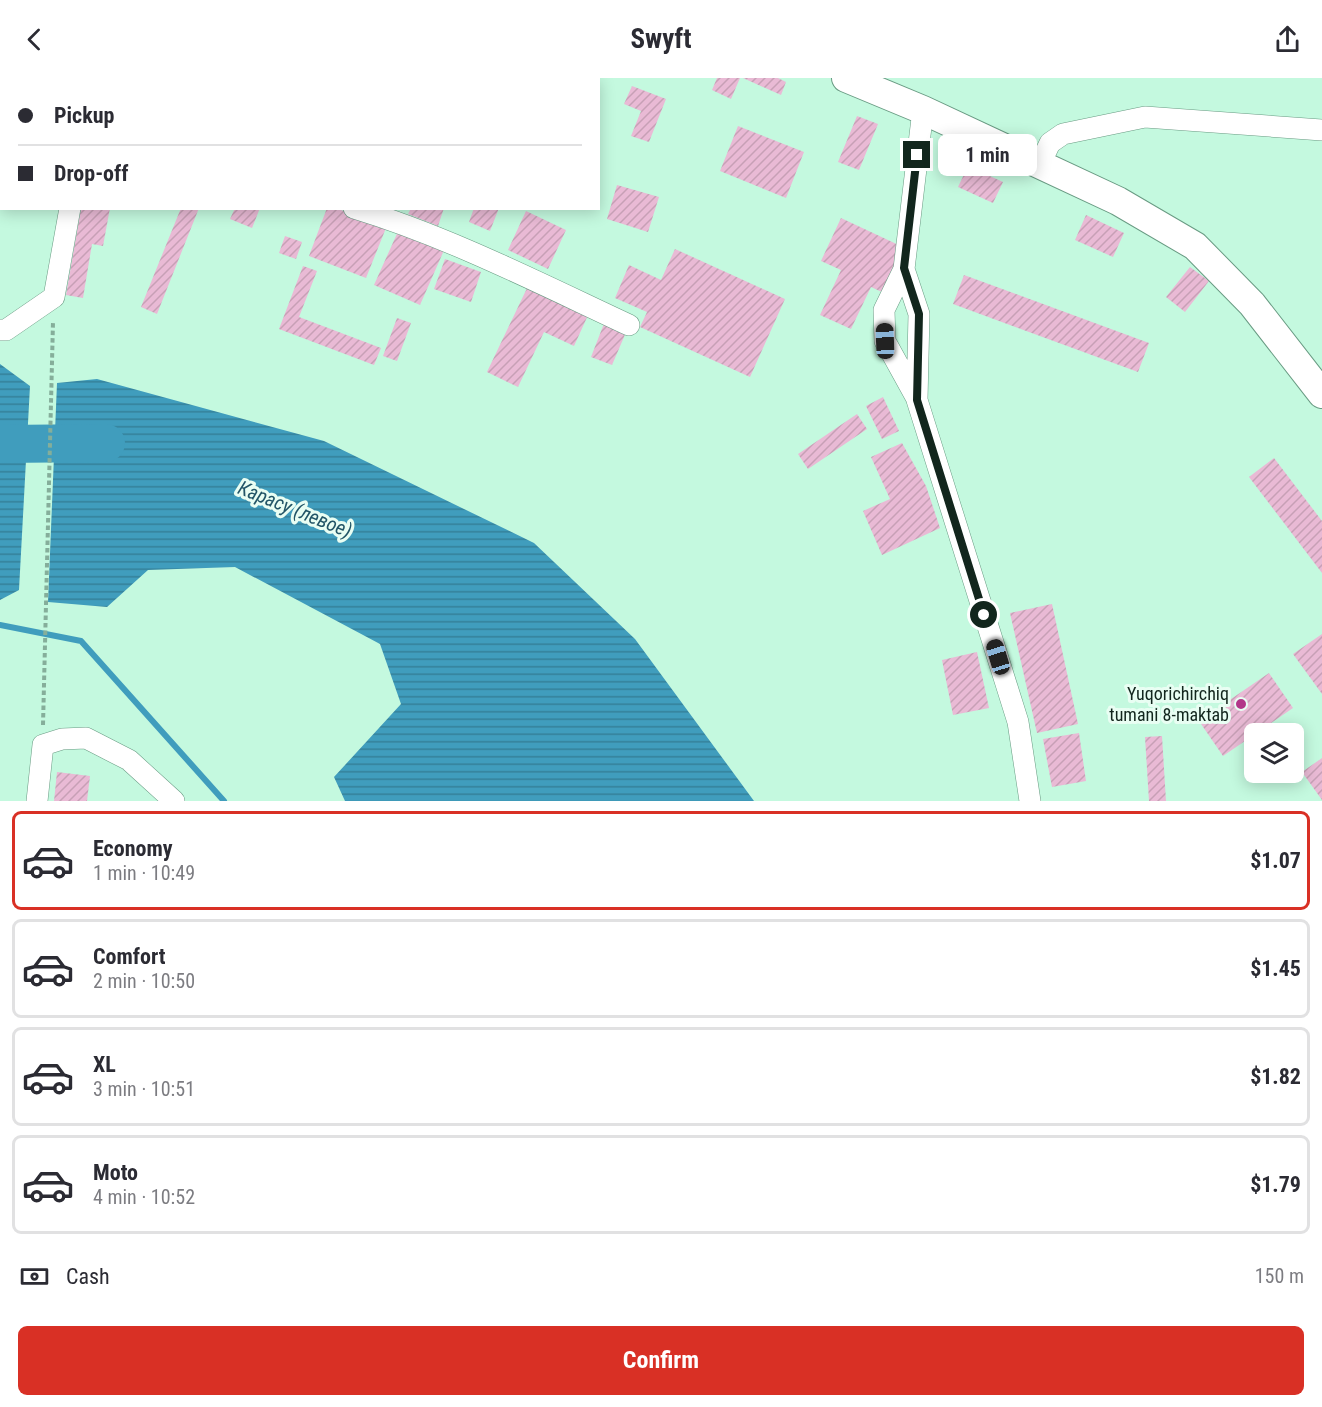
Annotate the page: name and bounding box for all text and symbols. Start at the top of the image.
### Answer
icon: back [18,23,51,56]
text: Swyft [631,23,692,55]
icon: share [1271,23,1304,56]
text: Pickup [54,103,114,128]
callout: 1 min [938,134,1037,176]
route end [903,141,930,168]
text: 1 min [965,143,1010,167]
text: Drop-off [54,161,128,186]
car [875,323,895,359]
water label: Карасу (левое) [235,475,355,543]
route start [970,601,997,628]
car [984,637,1012,677]
place label: Yuqorichirchiq tumani 8-maktab [1109,683,1229,725]
marker: Yuqorichirchiq tumani 8-maktab [1234,697,1248,711]
map controls [1244,723,1304,783]
button: layers [1244,723,1304,783]
icon: car [21,834,75,888]
text: Economy [93,836,173,861]
text: $1.07 [1250,848,1301,873]
text: 1 min · 10:49 [93,861,195,885]
icon: car [21,942,75,996]
text: Comfort [93,944,166,969]
text: $1.45 [1250,956,1301,981]
text: 2 min · 10:50 [93,969,195,993]
icon: car [21,1050,75,1104]
text: XL [93,1052,116,1077]
text: $1.82 [1250,1064,1301,1089]
text: 3 min · 10:51 [93,1077,195,1101]
icon: car [21,1158,75,1212]
text: Moto [93,1160,138,1185]
text: $1.79 [1250,1172,1301,1197]
text: 4 min · 10:52 [93,1185,195,1209]
icon: cash [18,1260,51,1293]
text: Cash [66,1264,110,1289]
text: 150 m [1255,1264,1304,1288]
button: Confirm [18,1326,1304,1395]

